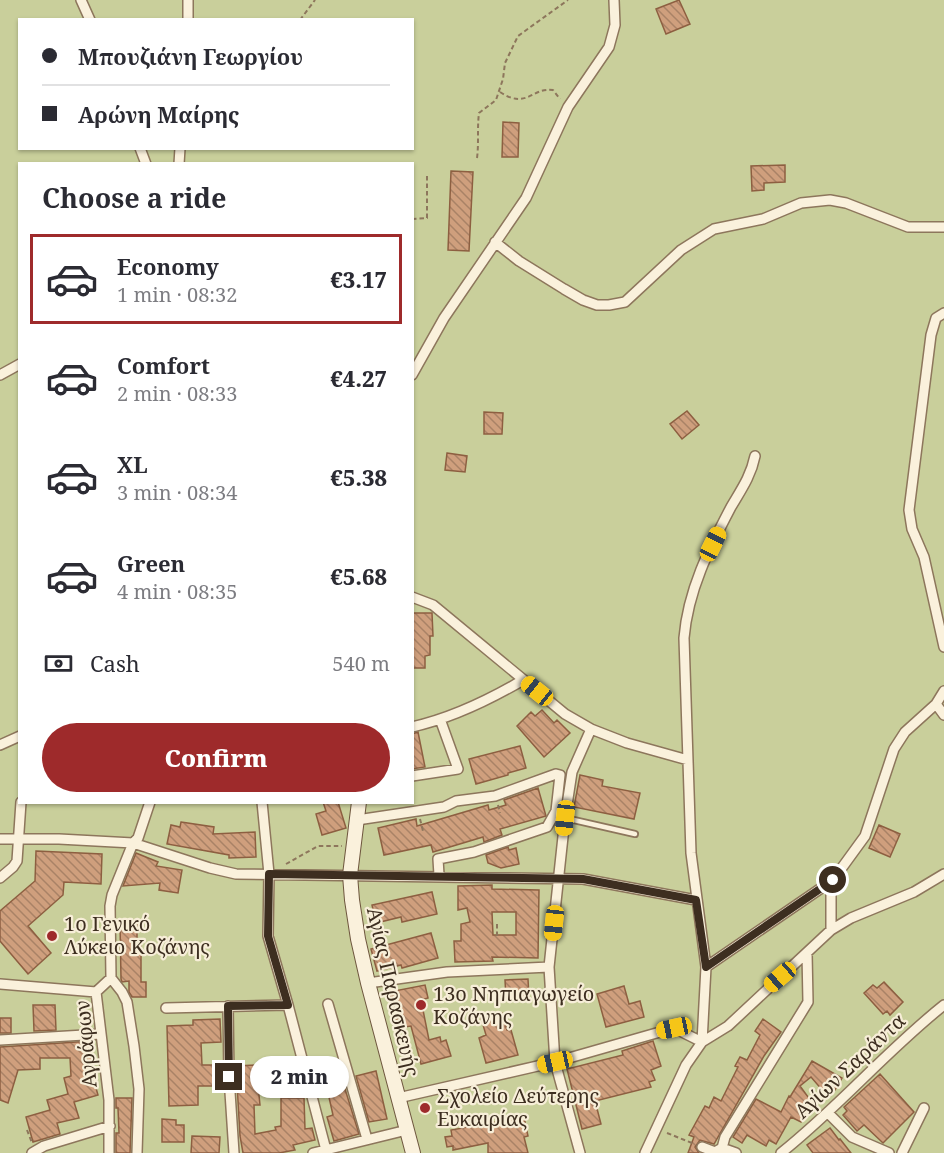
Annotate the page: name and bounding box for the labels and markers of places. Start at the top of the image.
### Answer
place label: 1ο Γενικό Λύκειο Κοζάνης [64,910,210,960]
marker: 1ο Γενικό Λύκειο Κοζάνης [45,929,59,943]
place label: 13ο Νηπιαγωγείο Κοζάνης [433,980,594,1030]
marker: 13ο Νηπιαγωγείο Κοζάνης [414,998,428,1012]
place label: Σχολείο Δεύτερης Ευκαιρίας [437,1082,599,1132]
marker: Σχολείο Δεύτερης Ευκαιρίας [418,1101,432,1115]

